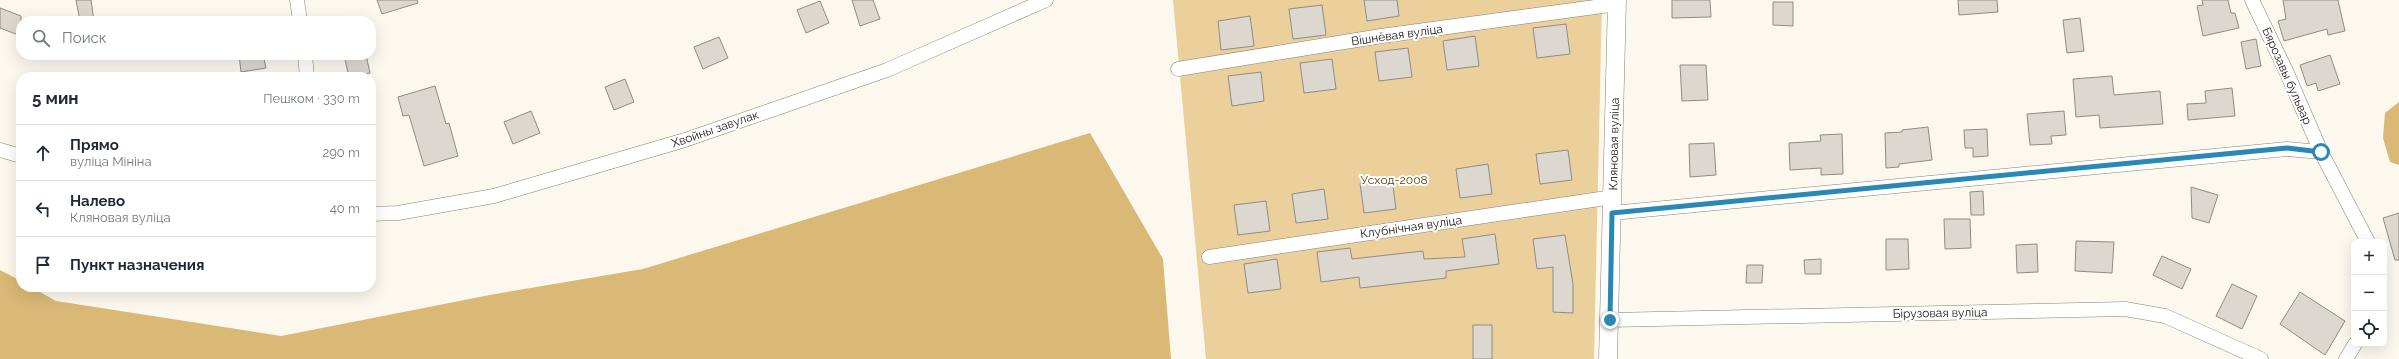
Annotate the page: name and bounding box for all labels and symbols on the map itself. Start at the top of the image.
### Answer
street label: Вішнёвая вуліца [1350,22,1444,48]
street label: Бярозавы бульвар [2259,25,2315,127]
street label: Кляновая вуліца [1606,97,1622,191]
street label: Хвойны завулак [670,108,760,150]
route start [2312,143,2330,161]
park label: Усход-2008 [1360,173,1428,187]
street label: Клубнічная вуліца [1359,213,1463,241]
street label: Бірузовая вуліца [1892,305,1988,321]
route end [1601,311,1619,329]

